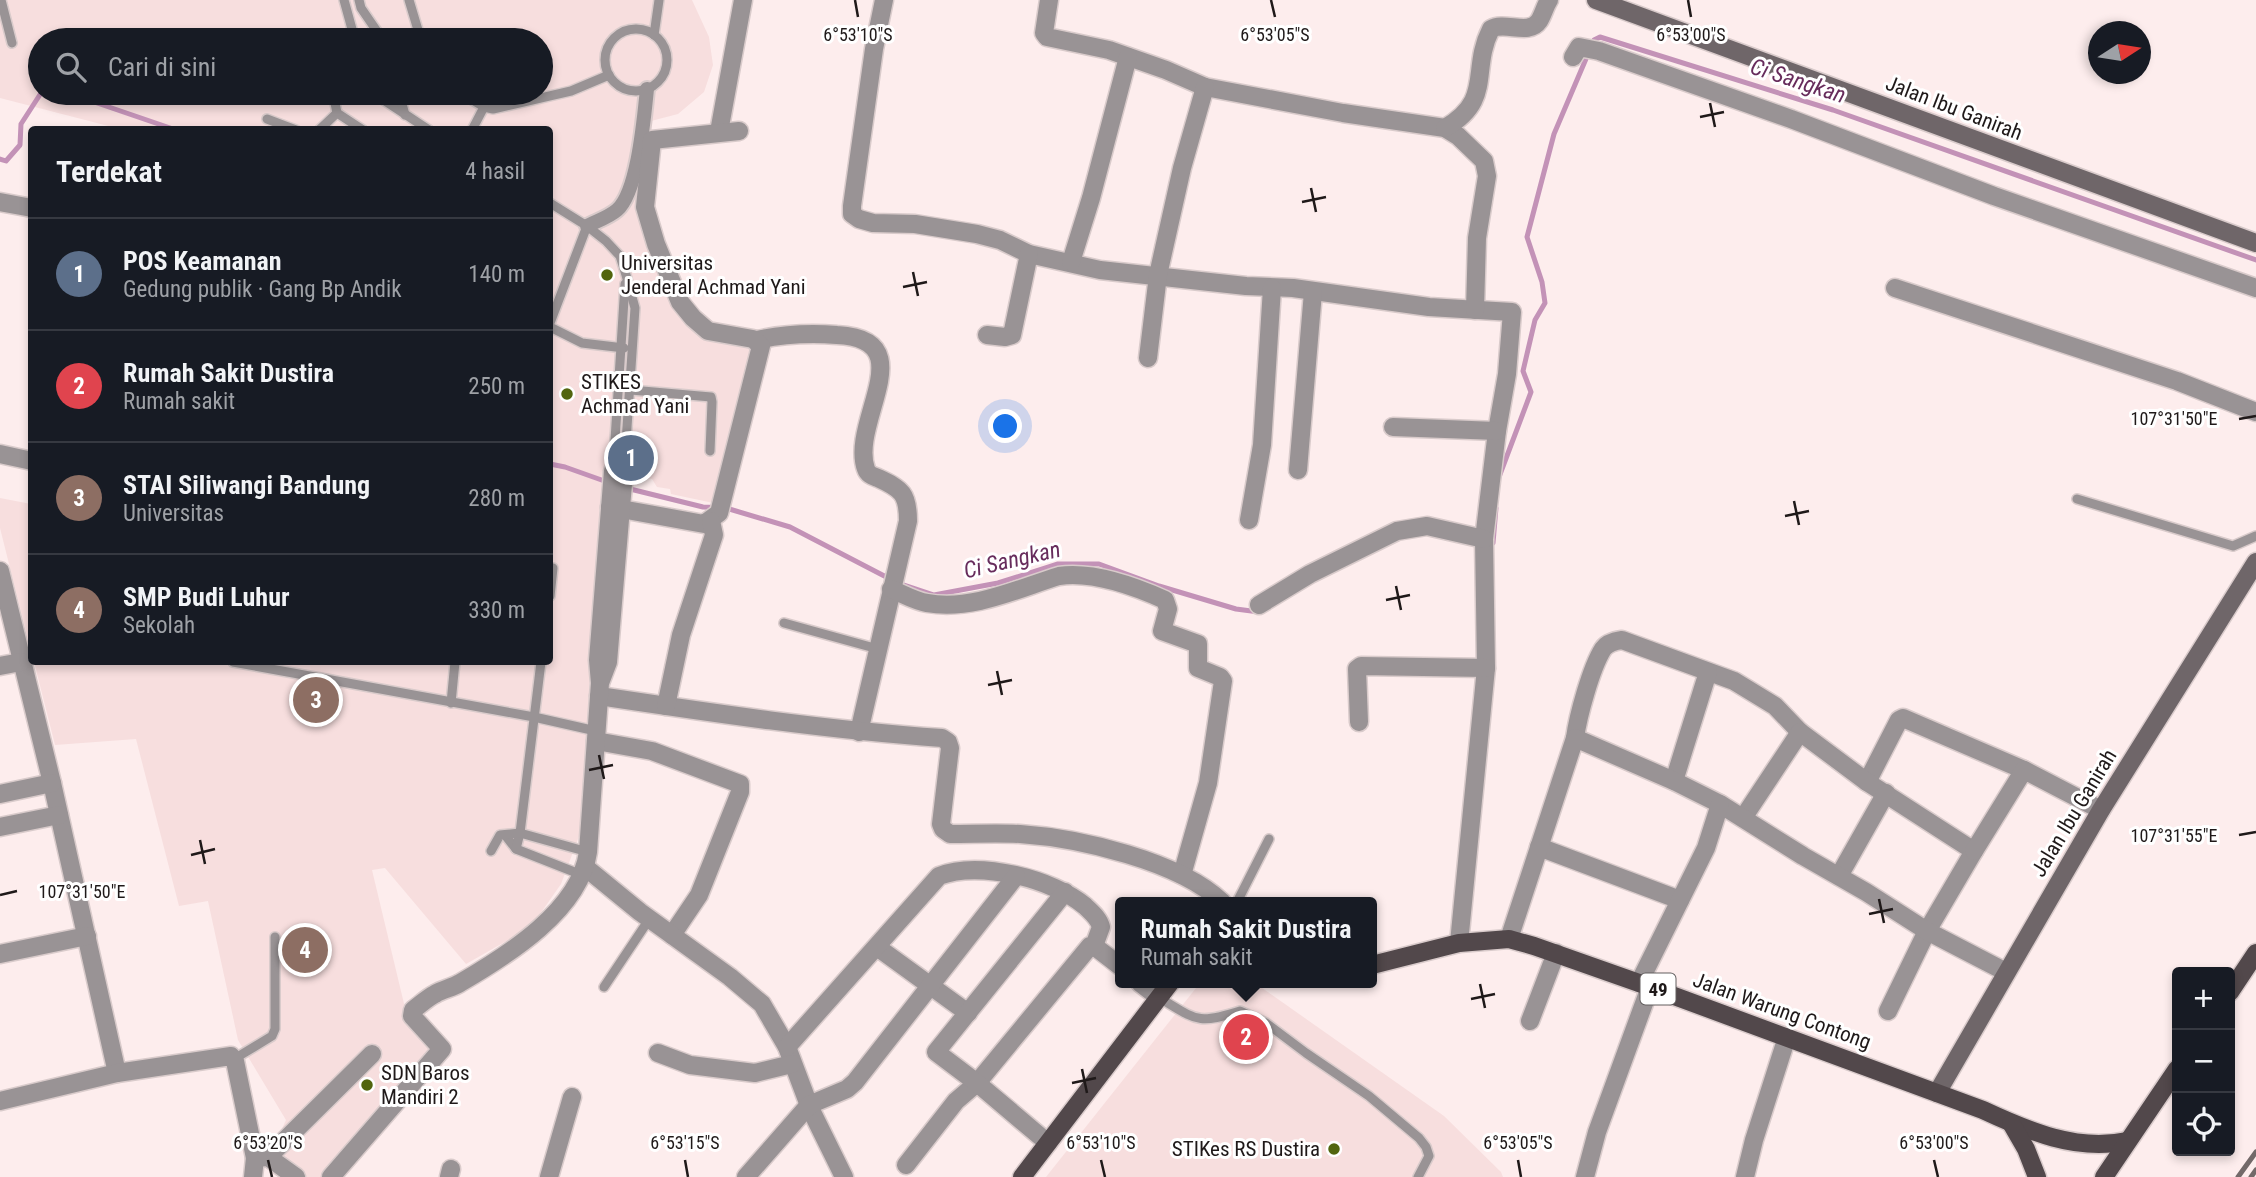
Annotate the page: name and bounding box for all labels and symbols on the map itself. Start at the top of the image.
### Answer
north arrow [2088,21,2151,84]
text: 6°53'10"S [823,24,893,45]
text: 6°53'05"S [1240,24,1310,45]
text: 6°53'00"S [1656,24,1726,45]
water label: Ci Sangkan [1747,53,1849,109]
street label: Jalan Ibu Ganirah [1882,71,2026,145]
place label: Universitas Jenderal Achmad Yani [621,251,806,299]
marker: Universitas Jenderal Achmad Yani [599,267,615,283]
place label: STIKES Achmad Yani [581,370,689,418]
marker: STIKES Achmad Yani [559,386,575,402]
text: 107°31'50"E [2131,408,2217,429]
your location [988,409,1022,443]
pin: 1 [608,432,654,484]
water label: Ci Sangkan [961,536,1063,584]
pin: 3 [293,674,339,726]
street label: Jalan Ibu Ganirah [2027,745,2121,881]
text: 107°31'55"E [2131,825,2217,846]
text: 107°31'50"E [39,881,125,902]
pin: 4 [282,924,328,976]
street label: Jalan Warung Contong [1690,968,1874,1054]
road number: 49 [1640,973,1676,1004]
pin: 2 [1223,1011,1269,1063]
place label: SDN Baros Mandiri 2 [381,1061,470,1109]
marker: SDN Baros Mandiri 2 [359,1077,375,1093]
text: 6°53'20"S [233,1132,303,1153]
text: 6°53'15"S [650,1132,720,1153]
text: 6°53'10"S [1066,1132,1136,1153]
text: 6°53'05"S [1483,1132,1553,1153]
text: 6°53'00"S [1899,1132,1969,1153]
place label: STIKes RS Dustira [1172,1137,1320,1161]
marker: STIKes RS Dustira [1326,1141,1342,1157]

